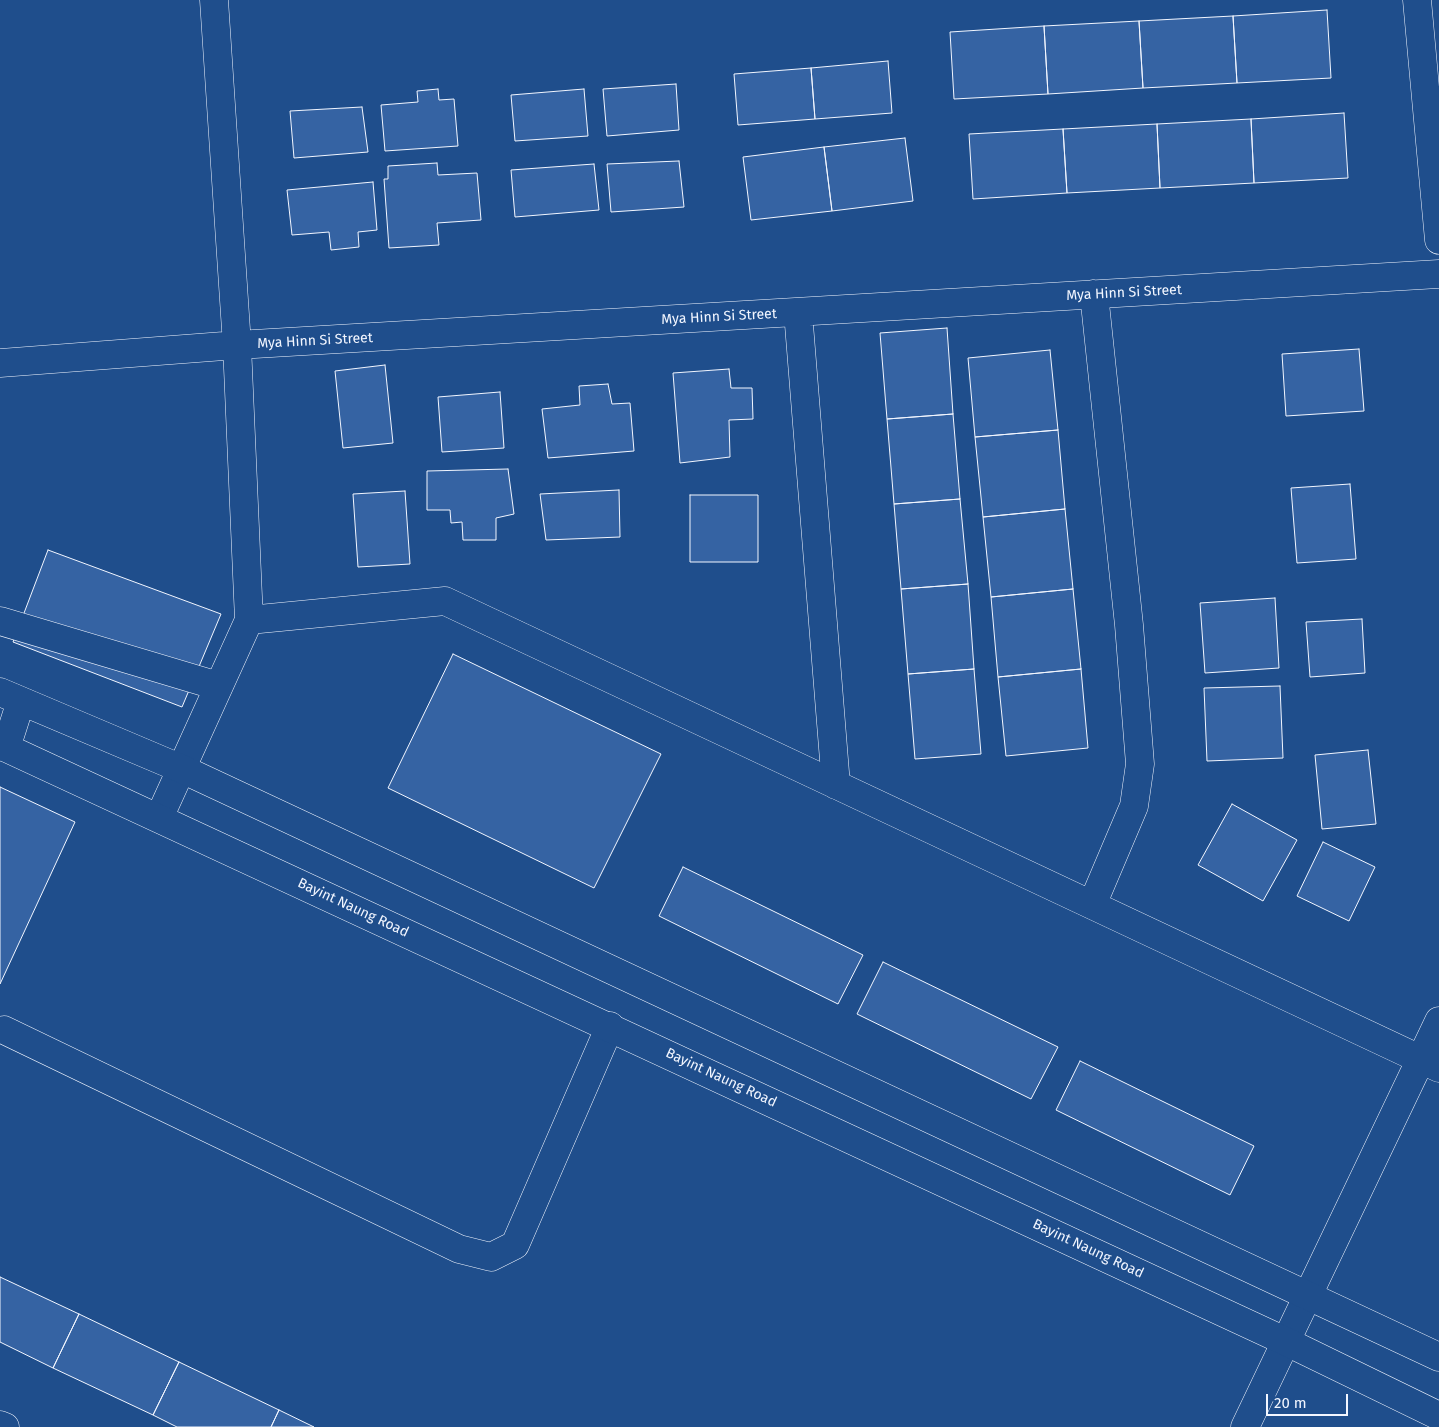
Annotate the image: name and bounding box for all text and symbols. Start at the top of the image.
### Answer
street label: Mya Hinn Si Street [1066,282,1182,304]
street label: Mya Hinn Si Street [661,306,777,328]
street label: Mya Hinn Si Street [257,330,373,352]
street label: Bayint Naung Road [295,875,411,941]
street label: Bayint Naung Road [663,1045,779,1111]
street label: Bayint Naung Road [1030,1216,1146,1282]
scale bar [1269,1384,1352,1416]
text: 20 m [1274,1394,1307,1412]

